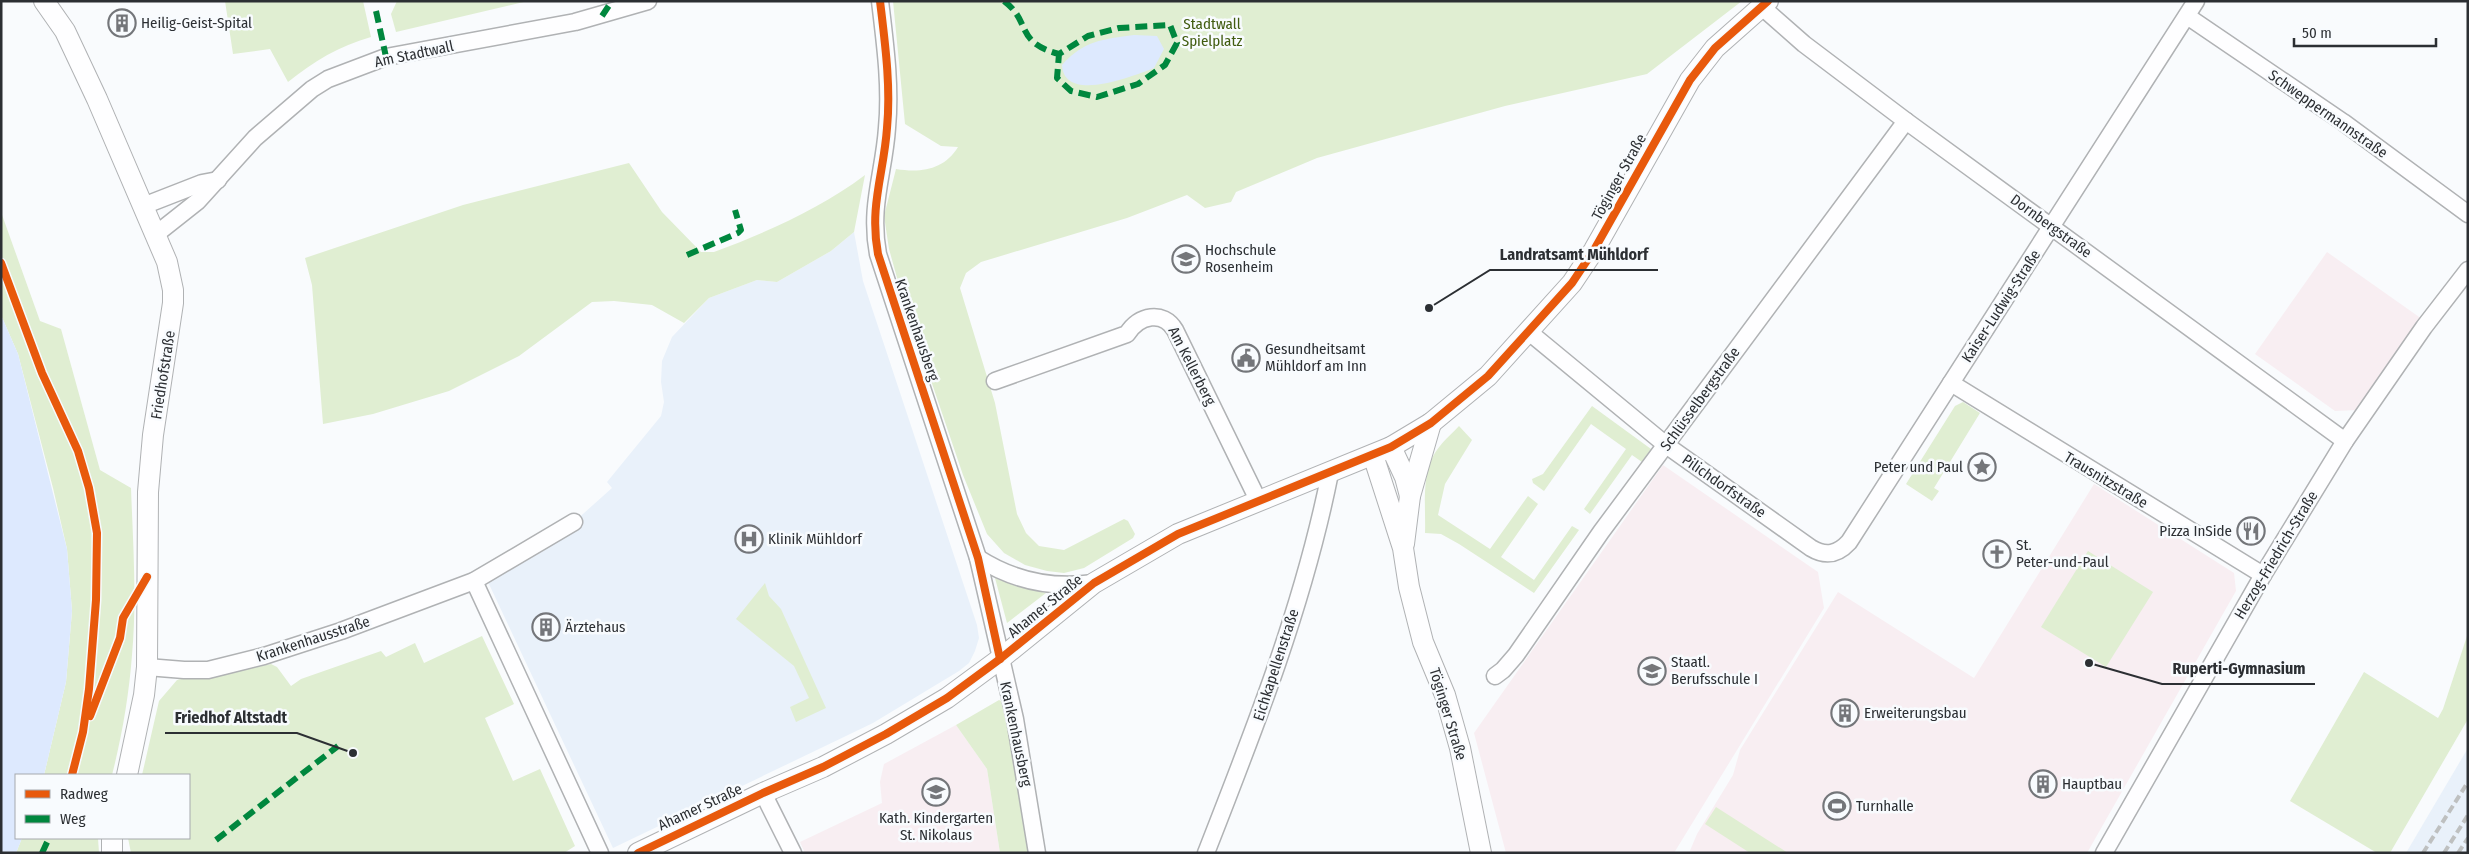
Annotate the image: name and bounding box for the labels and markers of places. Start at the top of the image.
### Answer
building icon: Heilig-Geist-Spital [107,8,137,38]
place label: Heilig-Geist-Spital [141,14,252,32]
callout: Landratsamt Mühldorf [1490,239,1658,270]
place label: Hochschule Rosenheim [1205,241,1276,276]
school or university icon: Hochschule Rosenheim [1171,244,1201,274]
place label: Gesundheitsamt Mühldorf am Inn [1265,340,1367,375]
public building icon: Gesundheitsamt Mühldorf am Inn [1231,343,1261,373]
place icon: Peter und Paul [1967,452,1997,482]
place label: Peter und Paul [1874,458,1963,476]
restaurant icon: Pizza InSide [2236,516,2266,546]
place label: Pizza InSide [2159,522,2232,540]
hospital icon: Klinik Mühldorf [734,524,764,554]
place label: Klinik Mühldorf [768,530,863,548]
place label: St. Peter-und-Paul [2016,536,2109,571]
church icon: St. Peter-und-Paul [1982,539,2012,569]
building icon: Ärztehaus [531,612,561,642]
place label: Ärztehaus [565,618,626,636]
place label: Staatl. Berufsschule I [1671,653,1758,688]
callout: Ruperti-Gymnasium [2162,653,2315,684]
school or university icon: Staatl. Berufsschule I [1637,656,1667,686]
building icon: Erweiterungsbau [1830,698,1860,728]
callout: Friedhof Altstadt [165,702,297,733]
place label: Erweiterungsbau [1864,704,1967,722]
building icon: Hauptbau [2028,769,2058,799]
place label: Hauptbau [2062,775,2122,793]
school or university icon: Kath. Kindergarten St. Nikolaus [921,777,951,807]
sports icon: Turnhalle [1822,791,1852,821]
place label: Turnhalle [1856,797,1914,815]
place label: Kath. Kindergarten St. Nikolaus [879,809,993,844]

